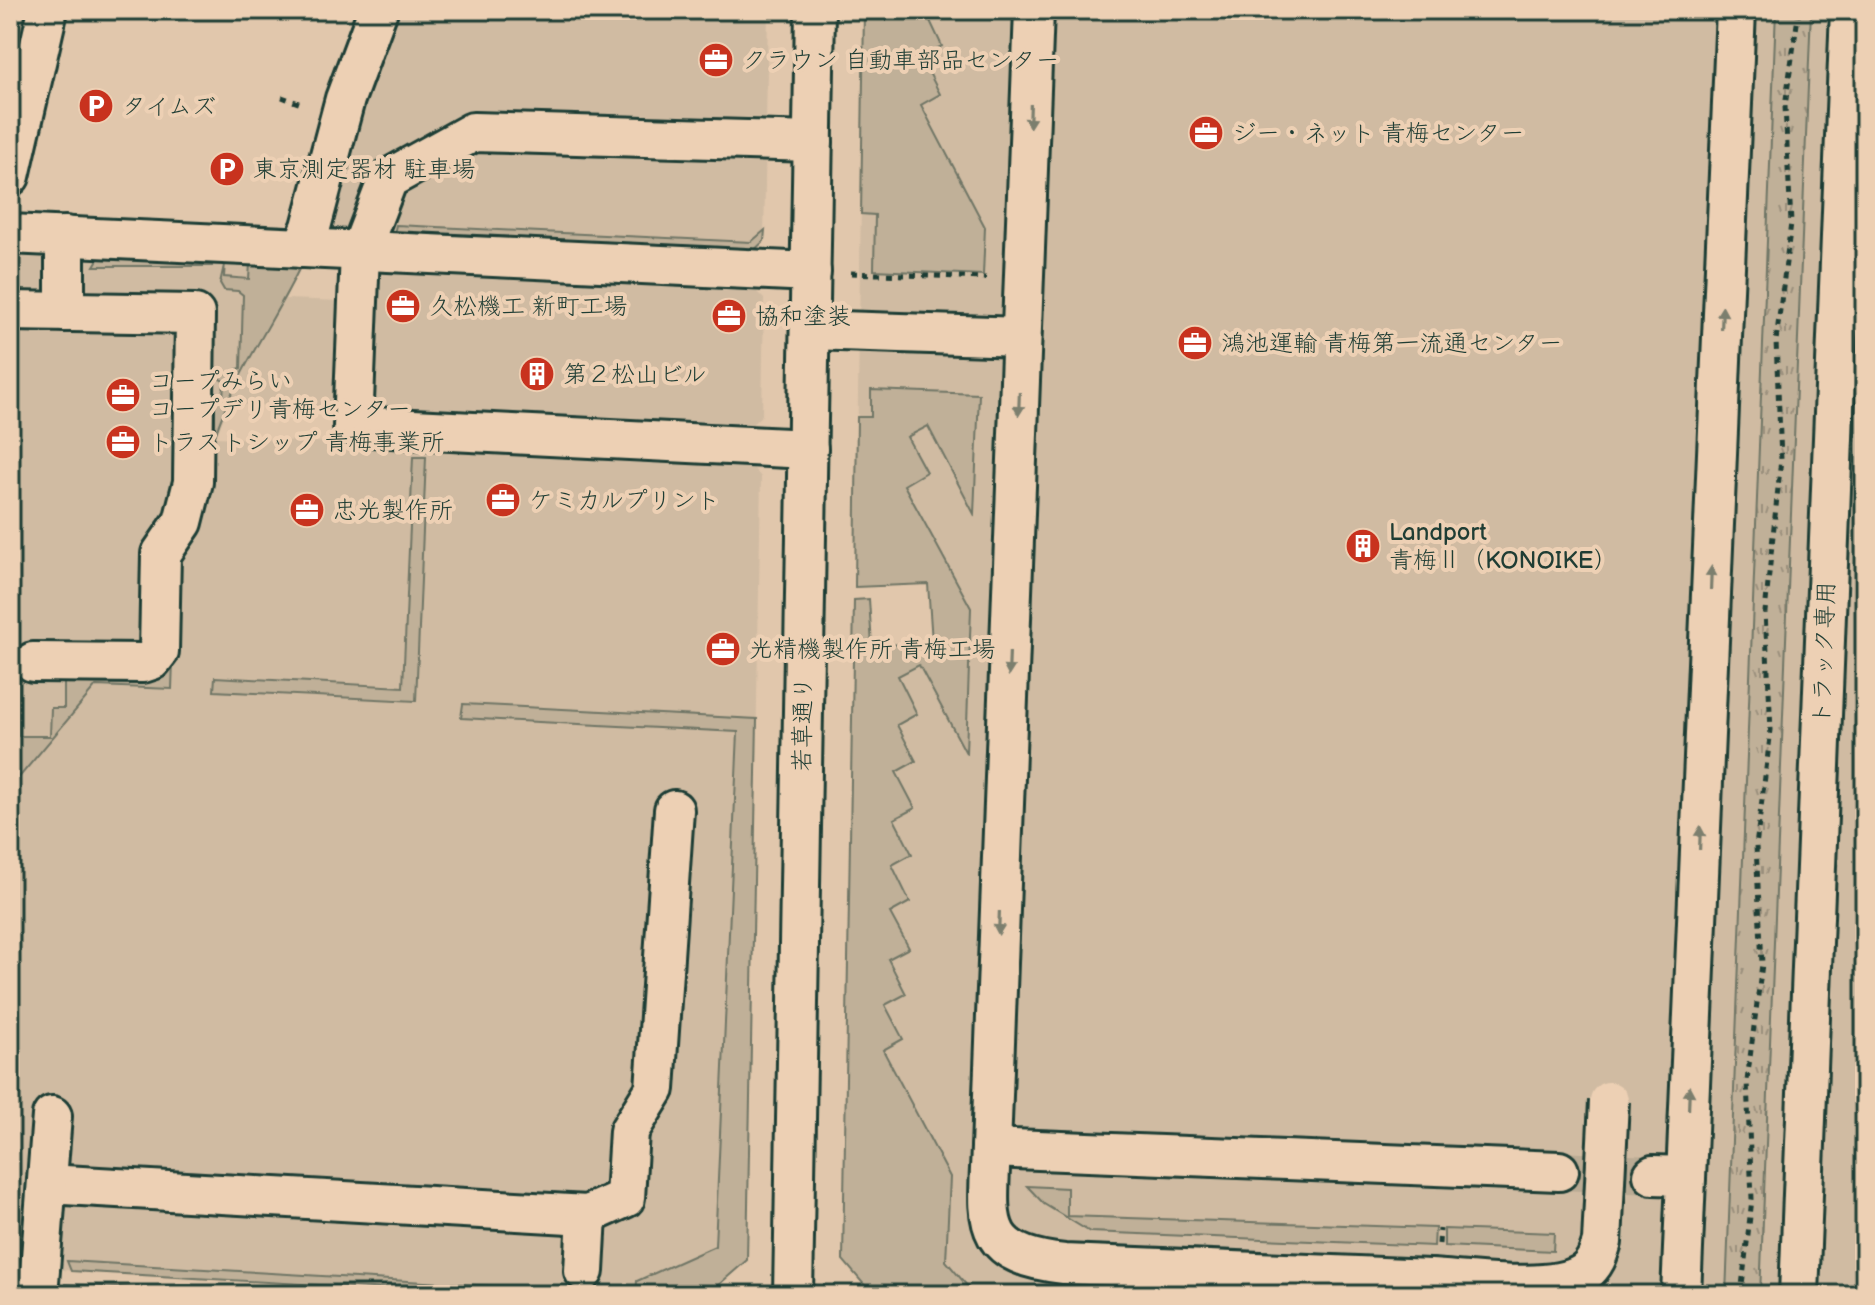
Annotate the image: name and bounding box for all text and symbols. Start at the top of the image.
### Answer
office icon: クラウン 自動車部品センター [697,41,735,79]
place label: クラウン 自動車部品センター [742,46,1060,75]
parking icon: タイムズ [77,87,115,125]
place label: タイムズ [122,92,216,121]
one-way arrow [1023,104,1036,129]
office icon: ジー・ネット 青梅センター [1187,114,1225,152]
place label: ジー・ネット 青梅センター [1232,119,1525,148]
parking icon: 東京測定器材 駐車場 [208,150,246,188]
place label: 東京測定器材 駐車場 [253,155,475,184]
office icon: 久松機工 新町工場 [384,287,422,325]
place label: 久松機工 新町工場 [429,292,627,321]
office icon: 協和塗装 [710,297,748,335]
place label: 協和塗装 [755,302,851,331]
one-way arrow [1716,305,1729,330]
office icon: 鴻池運輸 青梅第一流通センター [1176,324,1214,362]
place label: 鴻池運輸 青梅第一流通センター [1221,329,1563,358]
building icon: 第２松山ビル [518,355,556,393]
place label: 第２松山ビル [563,360,707,389]
place label: コープみらい コープデリ青梅センター [149,367,411,424]
office icon: コープみらい コープデリ青梅センター [104,376,142,414]
one-way arrow [1012,392,1025,417]
office icon: トラストシップ 青梅事業所 [104,423,142,461]
place label: トラストシップ 青梅事業所 [149,428,444,457]
office icon: ケミカルプリント [484,481,522,519]
place label: ケミカルプリント [529,486,720,515]
office icon: 忠光製作所 [288,491,326,529]
place label: 忠光製作所 [333,496,453,525]
place label: Landport 青梅Ⅱ（KONOIKE） [1389,518,1618,575]
building icon: Landport 青梅Ⅱ（KONOIKE） [1344,527,1382,565]
one-way arrow [1705,565,1718,590]
street label: トラック専用 [1807,581,1841,725]
office icon: 光精機製作所 青梅工場 [704,630,742,668]
place label: 光精機製作所 青梅工場 [749,635,995,664]
one-way arrow [1003,652,1016,677]
street label: 若草通り [788,676,818,772]
one-way arrow [1694,825,1707,850]
one-way arrow [993,911,1006,936]
one-way arrow [1683,1085,1696,1110]

